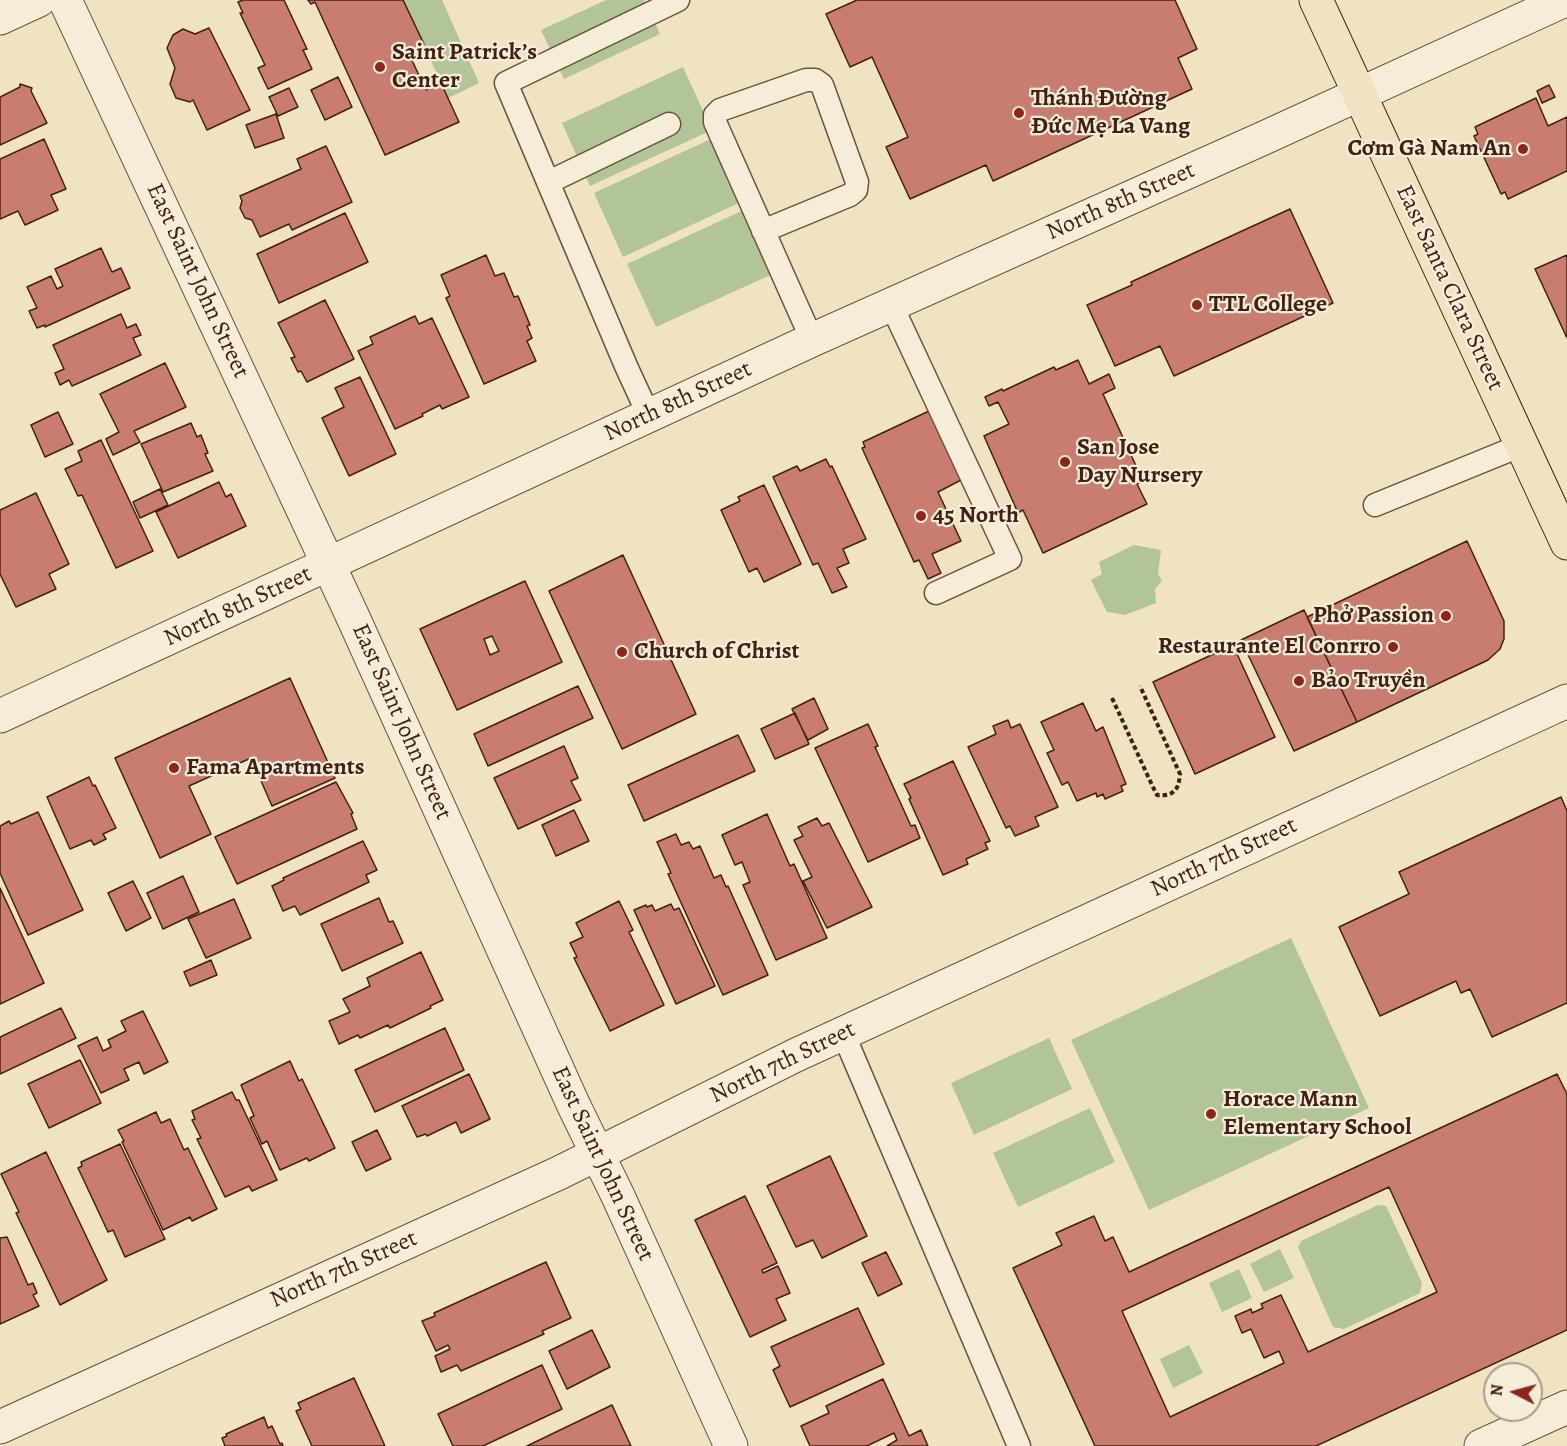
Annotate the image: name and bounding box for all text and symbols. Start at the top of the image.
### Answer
place label: Saint Patrick’s Center [392,39,537,95]
marker: Saint Patrick’s Center [373,60,387,74]
place label: Thánh Đường Đức Mẹ La Vang [1031,85,1190,141]
marker: Thánh Đường Đức Mẹ La Vang [1012,106,1026,120]
place label: Cơm Gà Nam An [1347,135,1511,163]
marker: Cơm Gà Nam An [1516,142,1530,156]
street label: North 8th Street [1042,156,1200,248]
street label: East Saint John Street [139,179,255,383]
street label: East Santa Clara Street [1389,181,1509,395]
place label: TTL College [1209,291,1327,319]
marker: TTL College [1190,298,1204,312]
street label: North 8th Street [600,355,756,449]
place label: San Jose Day Nursery [1077,434,1203,490]
marker: San Jose Day Nursery [1058,455,1072,469]
place label: 45 North [933,502,1019,530]
marker: 45 North [914,509,928,523]
street label: North 8th Street [160,560,316,654]
place label: Phở Passion [1313,602,1434,630]
marker: Phở Passion [1439,609,1453,623]
street label: East Saint John Street [345,619,457,825]
place label: Restaurante El Conrro [1158,633,1381,661]
place label: Church of Christ [634,638,799,666]
marker: Restaurante El Conrro [1386,640,1400,654]
marker: Church of Christ [615,645,629,659]
place label: Bảo Truyền [1311,667,1426,695]
marker: Bảo Truyền [1292,674,1306,688]
place label: Fama Apartments [186,754,364,782]
marker: Fama Apartments [167,761,181,775]
street label: North 7th Street [1146,812,1302,904]
street label: North 7th Street [706,1015,860,1111]
street label: East Saint John Street [544,1062,660,1266]
place label: Horace Mann Elementary School [1223,1086,1411,1142]
marker: Horace Mann Elementary School [1204,1107,1218,1121]
street label: North 7th Street [266,1225,422,1315]
north arrow [1483,1362,1543,1422]
text: N [1486,1383,1509,1397]

